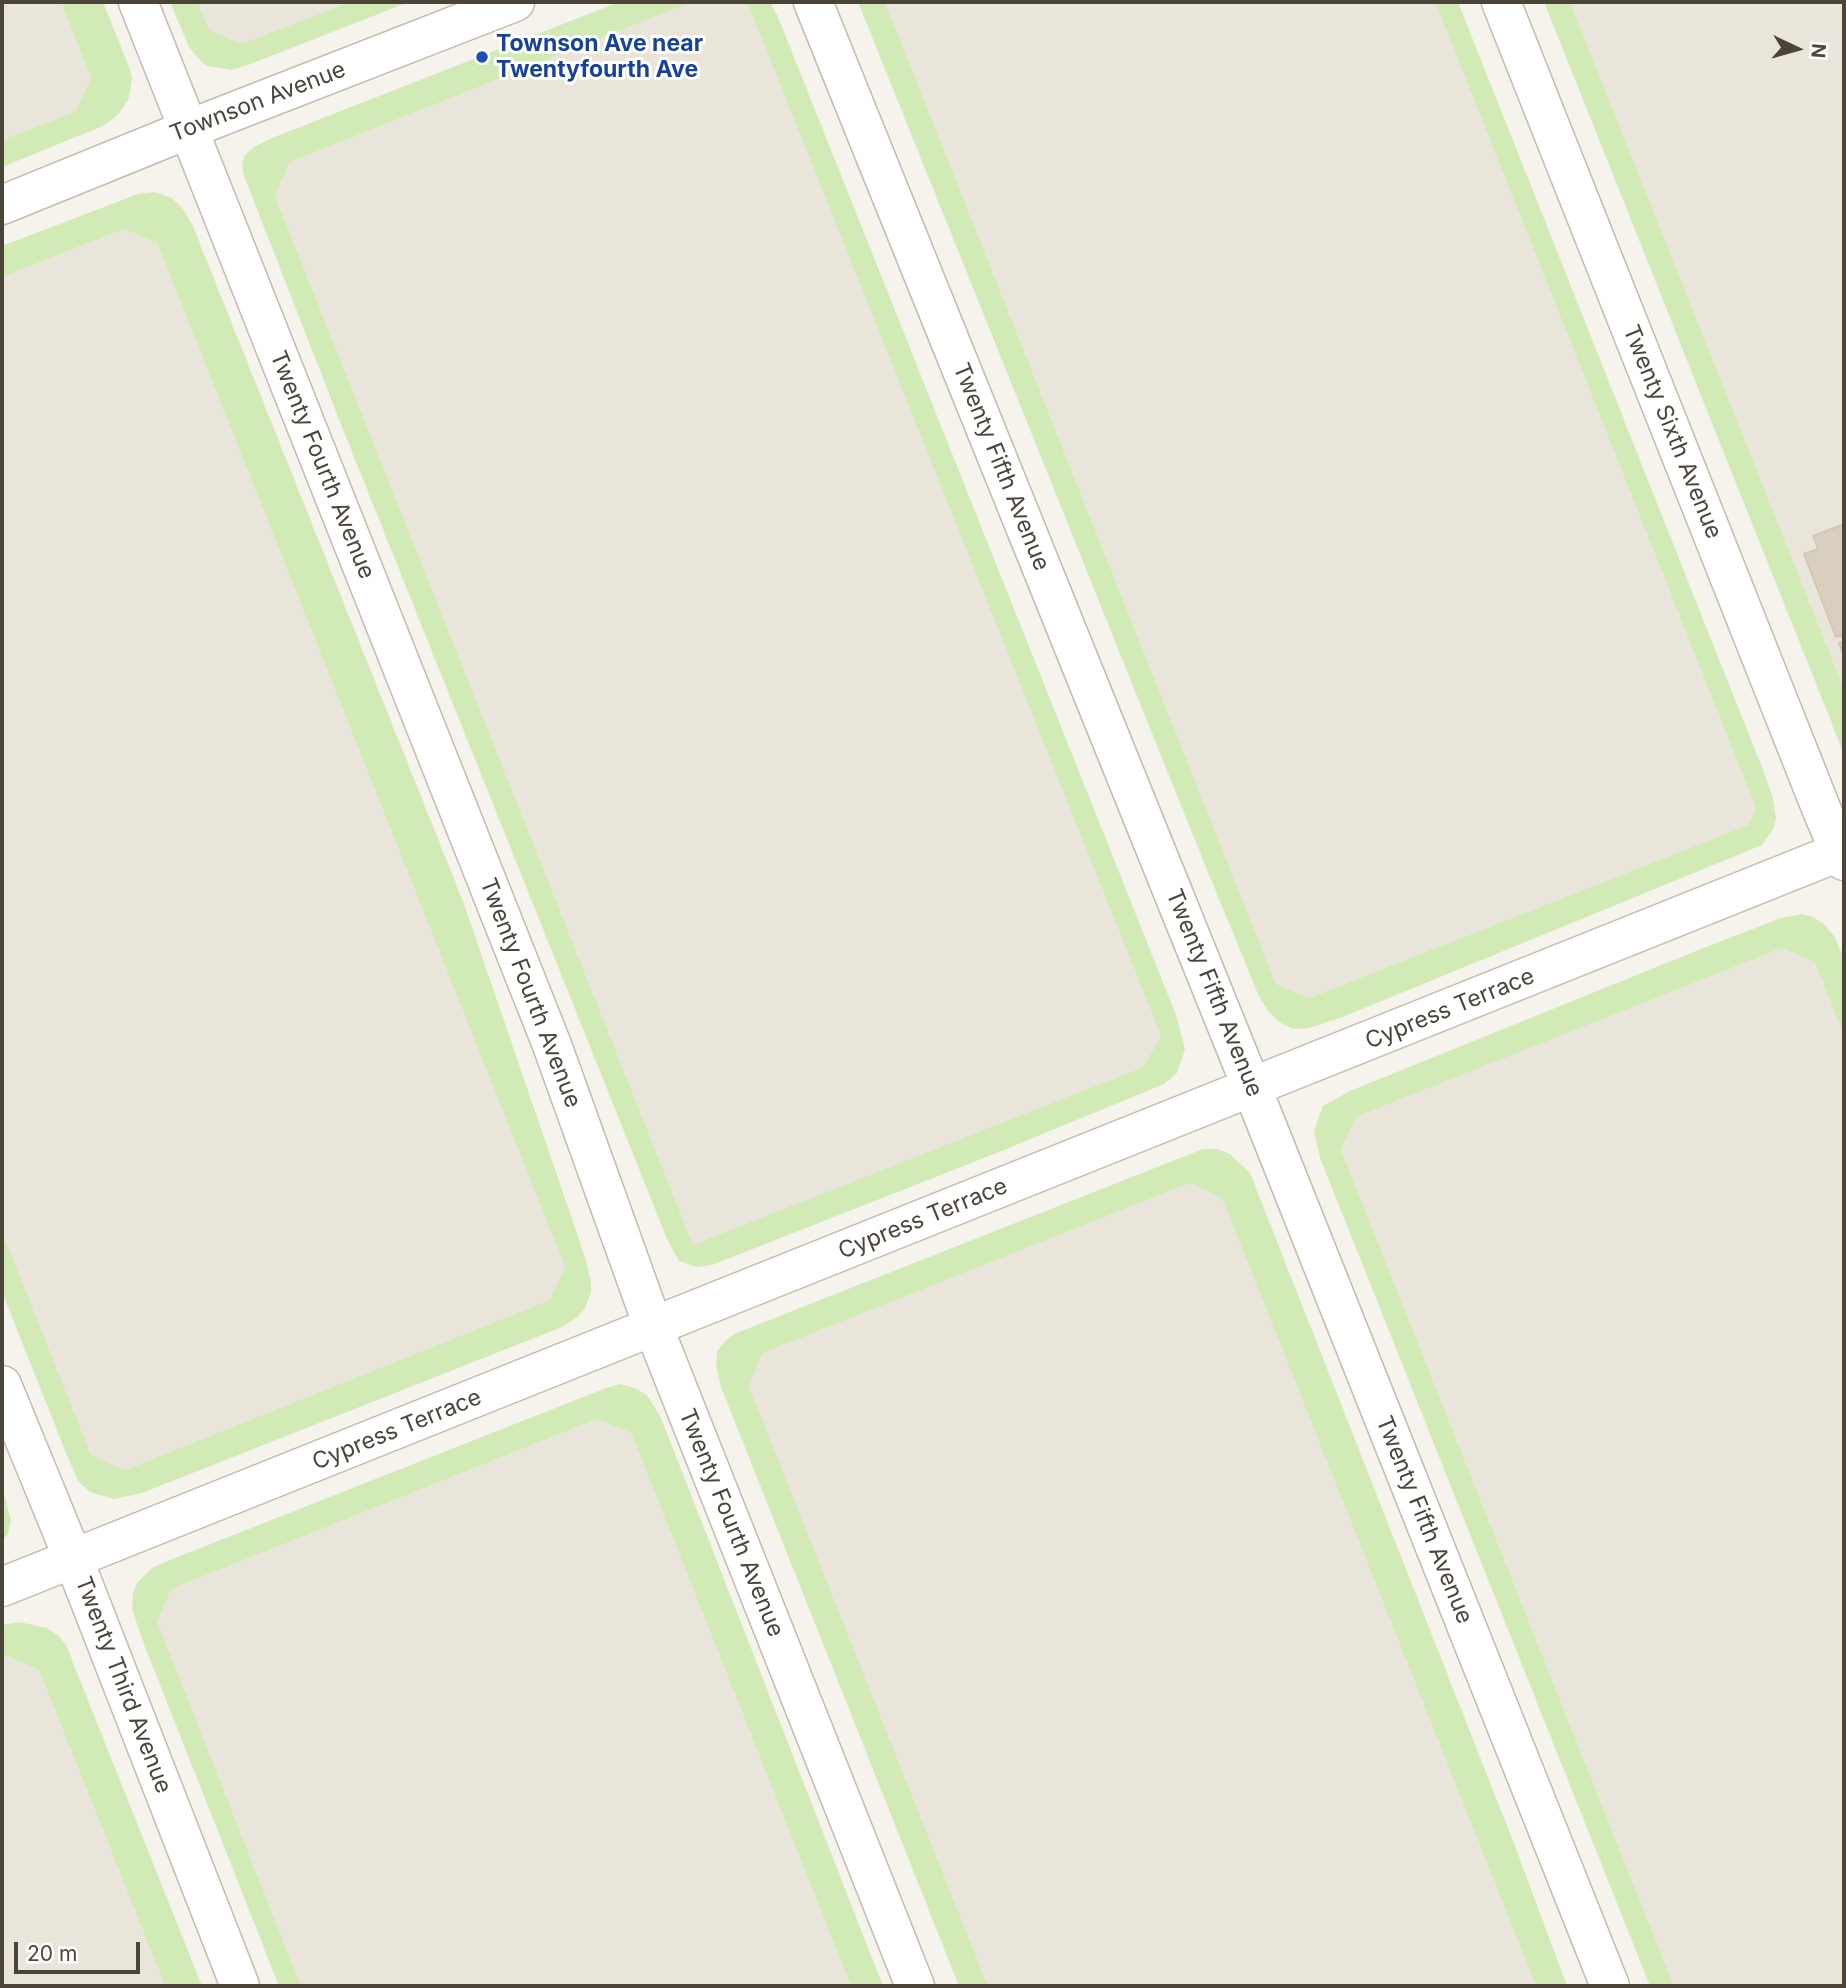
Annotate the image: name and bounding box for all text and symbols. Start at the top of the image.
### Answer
north arrow [1762,14,1832,84]
place label: Townson Ave near Twentyfourth Ave [496,30,703,84]
text: N [1806,43,1831,59]
marker: Townson Ave near Twentyfourth Ave [474,49,490,65]
street label: Townson Avenue [166,56,350,148]
street label: Twenty Sixth Avenue [1617,321,1727,543]
street label: Twenty Fourth Avenue [264,347,380,583]
street label: Twenty Fifth Avenue [947,359,1055,575]
street label: Twenty Fourth Avenue [473,874,587,1112]
street label: Twenty Fifth Avenue [1160,885,1268,1101]
street label: Cypress Terrace [1361,963,1539,1055]
street label: Cypress Terrace [834,1173,1012,1265]
street label: Cypress Terrace [308,1384,486,1476]
street label: Twenty Fourth Avenue [673,1405,789,1641]
street label: Twenty Fifth Avenue [1370,1412,1478,1628]
street label: Twenty Third Avenue [69,1573,177,1797]
scale bar [18,1928,144,1972]
text: 20 m [27,1941,77,1966]

